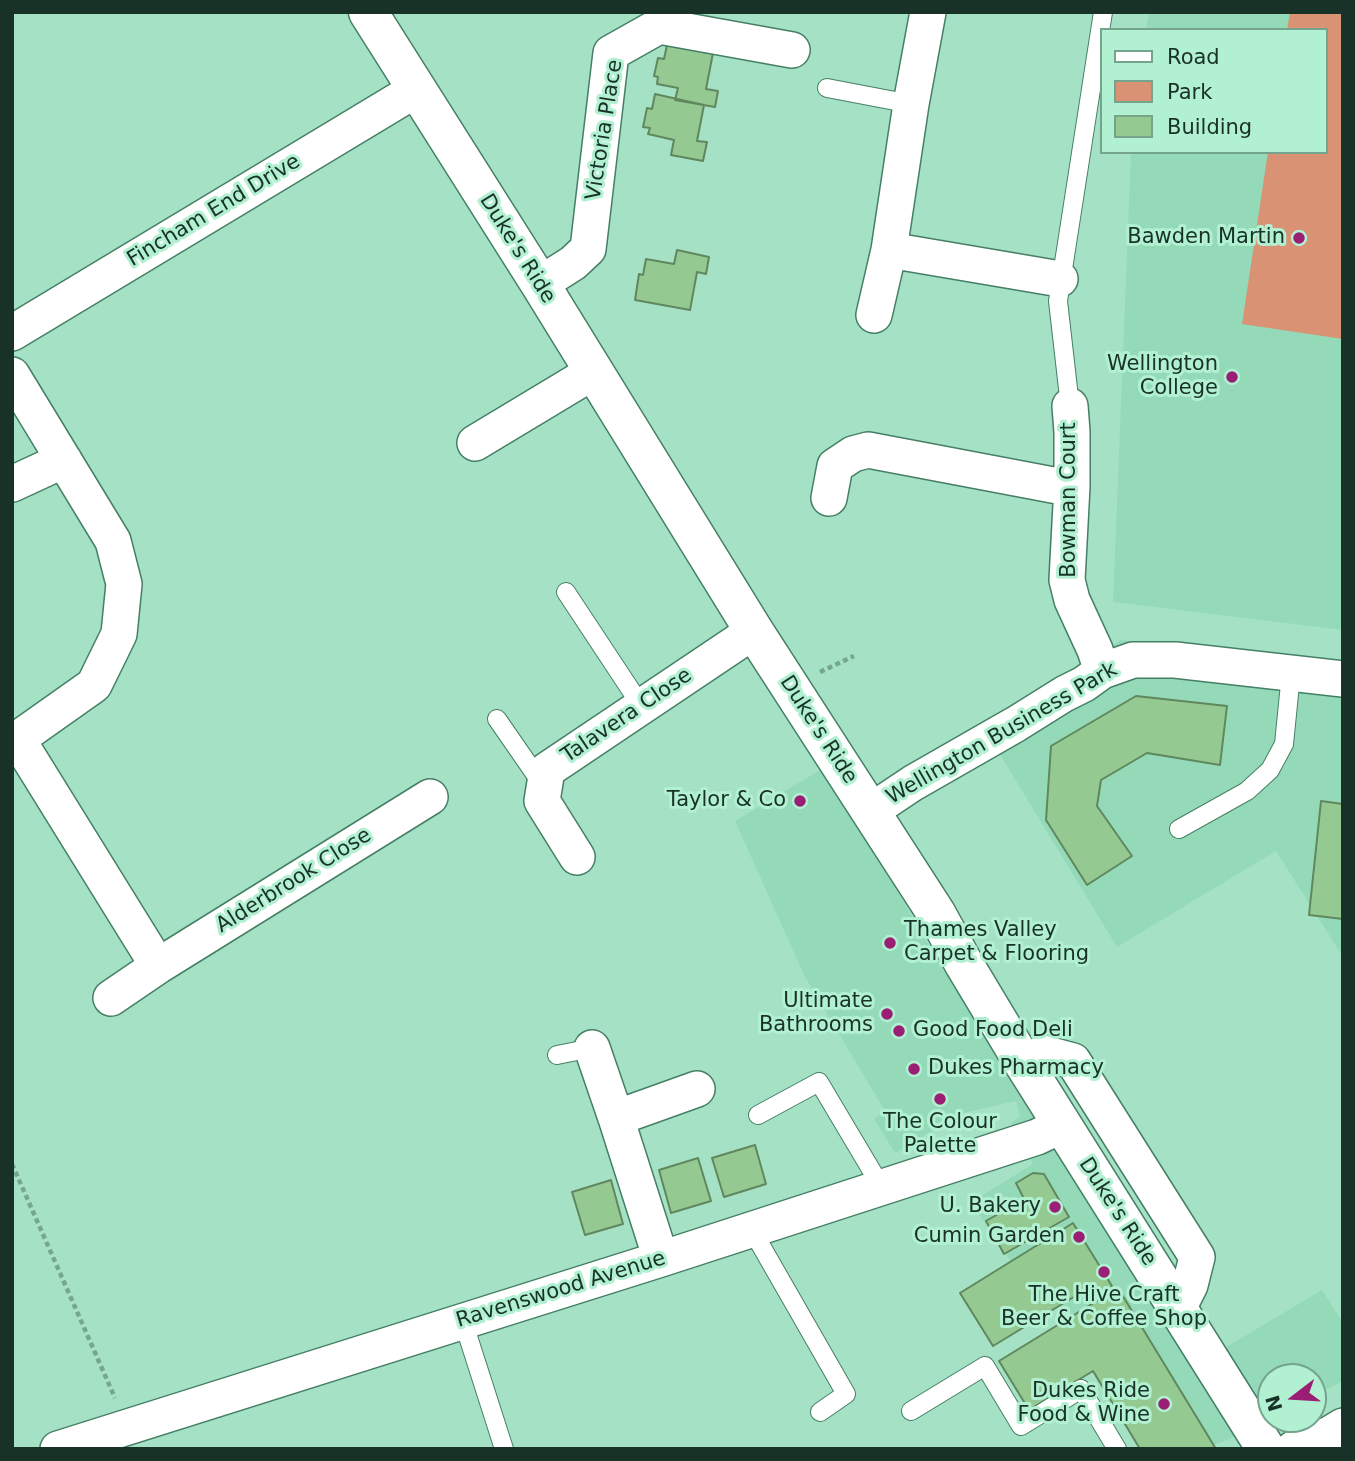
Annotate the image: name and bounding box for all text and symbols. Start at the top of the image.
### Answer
legend [1100,28,1327,154]
text: Road [1167,45,1220,69]
street label: Victoria Place [581,58,629,202]
text: Park [1167,80,1212,104]
text: Building [1167,115,1252,139]
street label: Fincham End Drive [123,149,305,273]
street label: Duke's Ride [473,190,561,308]
place label: Bawden Martin [1127,225,1285,251]
marker: Bawden Martin [1291,230,1307,246]
place label: Wellington College [1107,352,1218,402]
marker: Wellington College [1224,369,1240,385]
street label: Bowman Court [1057,422,1083,578]
street label: Wellington Business Park [882,658,1122,810]
street label: Talavera Close [557,663,697,769]
street label: Duke's Ride [774,671,862,789]
place label: Taylor & Co [667,788,786,814]
marker: Taylor & Co [792,793,808,809]
street label: Alderbrook Close [212,823,376,939]
place label: Thames Valley Carpet & Flooring [904,918,1089,968]
marker: Thames Valley Carpet & Flooring [882,935,898,951]
place label: Ultimate Bathrooms [759,989,873,1039]
marker: Ultimate Bathrooms [879,1006,895,1022]
place label: Good Food Deli [913,1018,1073,1044]
marker: Good Food Deli [891,1023,907,1039]
place label: Dukes Pharmacy [928,1056,1104,1082]
marker: Dukes Pharmacy [906,1061,922,1077]
marker: The Colour Palette [932,1091,948,1107]
place label: The Colour Palette [883,1110,997,1160]
street label: Duke's Ride [1073,1153,1161,1271]
place label: U. Bakery [940,1194,1041,1220]
marker: U. Bakery [1047,1199,1063,1215]
place label: Cumin Garden [914,1224,1065,1250]
marker: Cumin Garden [1071,1229,1087,1245]
street label: Ravenswood Avenue [453,1246,669,1334]
marker: The Hive Craft Beer & Coffee Shop [1096,1264,1112,1280]
place label: The Hive Craft Beer & Coffee Shop [1001,1283,1207,1333]
north arrow [1257,1363,1327,1433]
place label: Dukes Ride Food & Wine [1018,1379,1150,1429]
text: N [1261,1393,1287,1414]
marker: Dukes Ride Food & Wine [1156,1396,1172,1412]

